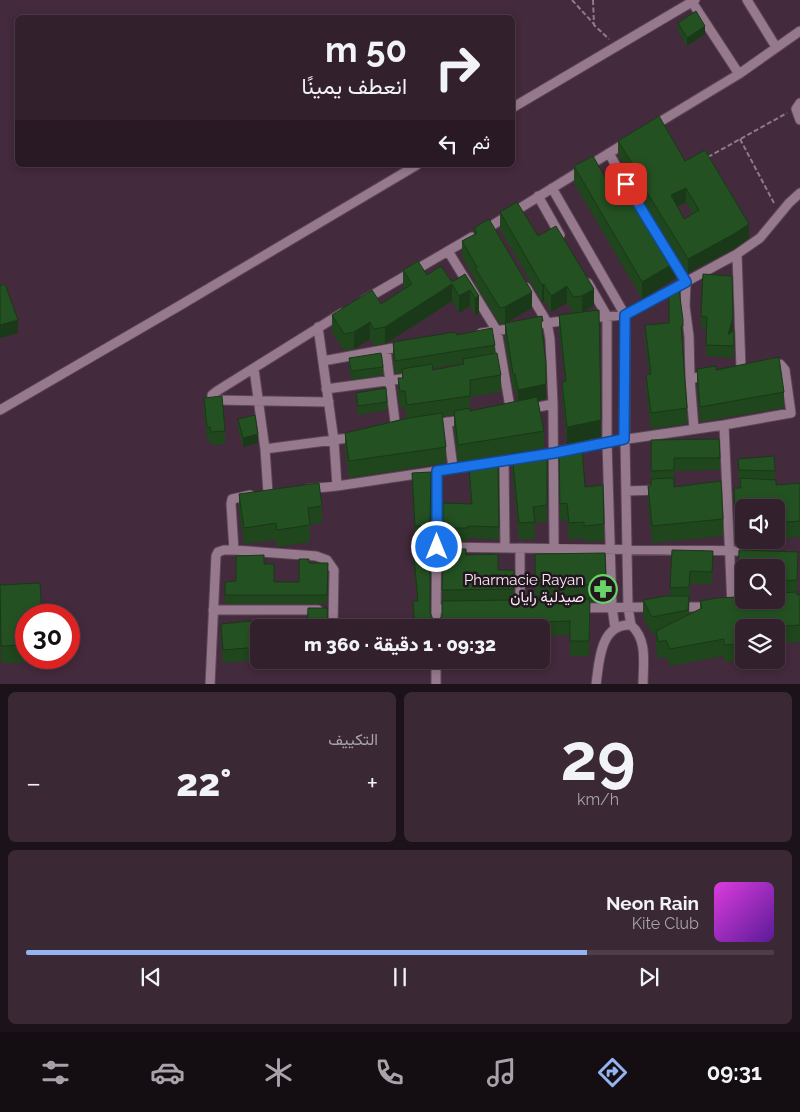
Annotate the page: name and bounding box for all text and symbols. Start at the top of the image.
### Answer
text: 50 m [325,29,407,70]
icon: right [425,35,490,100]
text: انعطف يمينًا [302,73,407,99]
icon: left [434,130,462,158]
text: ثم [472,131,490,153]
pin [605,163,647,205]
icon: arrive [612,170,640,198]
map controls [735,499,785,669]
button: sound [735,499,785,549]
position arrow [410,520,462,572]
button: search [735,559,785,609]
place label: Pharmacie Rayan صيدلية رايان [464,571,584,606]
pharmacy icon: Pharmacie Rayan صيدلية رايان [588,574,618,604]
speed limit sign: 30 [15,604,80,669]
button: layers [735,619,785,669]
text: 09:32 · 1 دقيقة · 360 m [304,633,496,655]
text: 29 [561,719,635,795]
text: التكييف [328,730,378,749]
text: 22° [176,760,231,805]
text: − [26,767,41,800]
text: + [366,767,378,800]
text: km/h [577,790,619,809]
text: Neon Rain [606,892,699,914]
text: Kite Club [632,914,699,933]
icon: previous [137,963,165,991]
icon: pause [386,963,414,991]
icon: next [635,963,663,991]
icon: filters [38,1055,73,1090]
icon: car [150,1055,185,1090]
icon: climate [261,1055,296,1090]
icon: phone [372,1055,407,1090]
icon: music [484,1055,519,1090]
icon: directions [595,1055,630,1090]
text: 09:31 [707,1059,762,1085]

